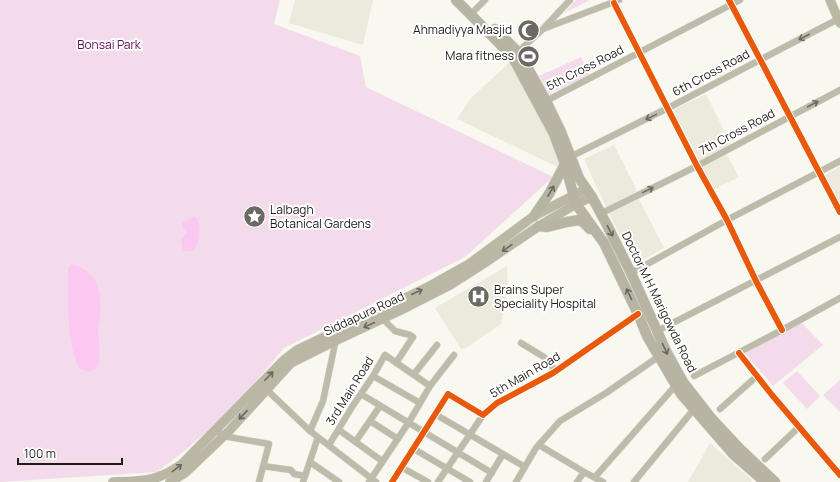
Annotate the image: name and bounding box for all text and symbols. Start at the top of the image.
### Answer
mosque icon: Ahmadiyya Masjid [515,17,541,43]
place label: Ahmadiyya Masjid [413,21,512,38]
one-way arrow [798,34,810,42]
park label: Bonsai Park [77,36,142,53]
street label: 5th Cross Road [543,41,626,94]
sports icon: Mara fitness [516,43,542,69]
street label: 6th Cross Road [669,45,752,100]
place label: Mara fitness [445,47,514,64]
one-way arrow [807,100,819,107]
street label: 7th Cross Road [696,104,778,159]
one-way arrow [645,114,657,121]
one-way arrow [547,185,555,197]
one-way arrow [642,186,654,193]
place label: Lalbagh Botanical Gardens [270,201,371,232]
place icon: Lalbagh Botanical Gardens [241,204,267,230]
one-way arrow [607,225,614,237]
street label: Doctor M H Marigowda Road [618,229,701,375]
one-way arrow [502,244,513,252]
place label: Brains Super Speciality Hospital [494,281,596,312]
hospital icon: Brains Super Speciality Hospital [466,284,492,310]
street label: Siddapura Road [321,287,407,340]
one-way arrow [411,288,423,295]
one-way arrow [625,288,632,300]
one-way arrow [364,322,376,329]
one-way arrow [662,343,669,355]
street label: 5th Main Road [486,348,563,402]
street label: 3rd Main Road [322,353,377,428]
one-way arrow [264,371,274,381]
one-way arrow [238,410,248,420]
scale bar [18,440,122,466]
text: 100 m [24,445,56,462]
one-way arrow [171,464,182,472]

